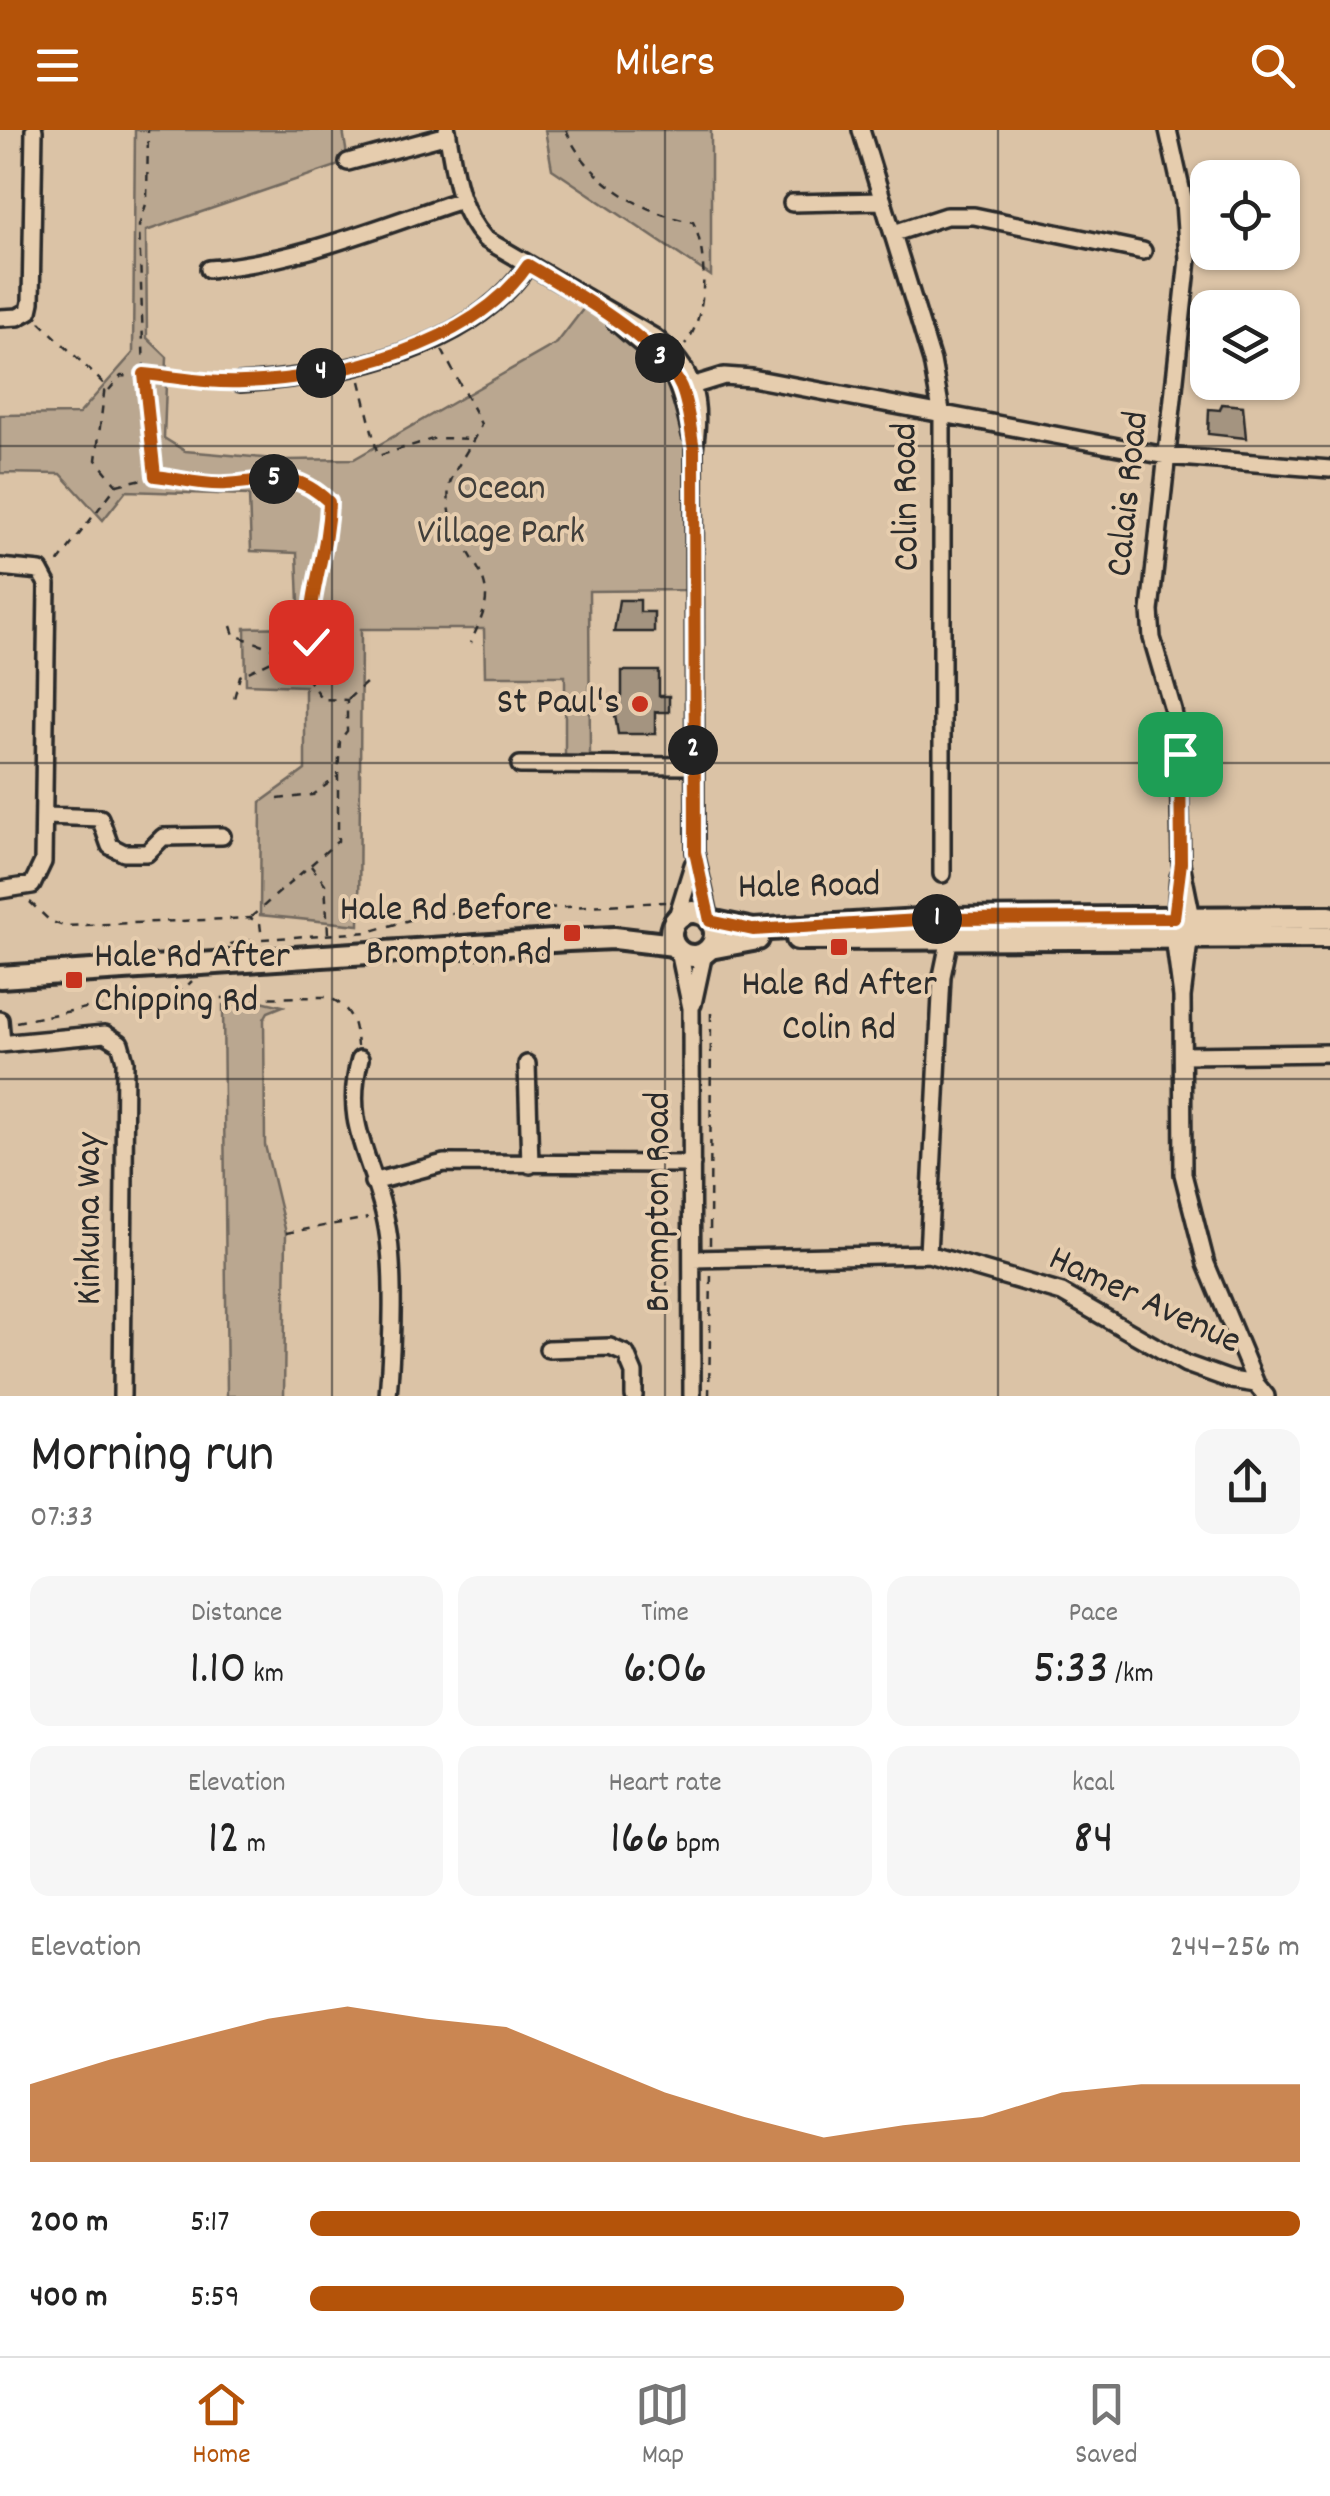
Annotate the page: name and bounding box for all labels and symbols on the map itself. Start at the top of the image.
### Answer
pin: 3 [635,333,685,383]
pin: 4 [296,348,346,398]
street label: Calais Road [1094,408,1166,580]
street label: Colin Road [879,422,937,572]
pin: 5 [249,454,299,504]
park label: Ocean Village Park [417,463,585,562]
pin [269,600,354,685]
place label: St Paul's [497,677,620,732]
marker: St Paul's [629,693,651,715]
pin [1138,712,1223,797]
pin: 2 [668,725,718,775]
street label: Hale Road [737,859,881,917]
place label: Hale Rd Before Brompton Rd [339,884,552,983]
pin: 1 [912,894,962,944]
marker: Hale Rd Before Brompton Rd [561,922,583,944]
place label: Hale Rd After Chipping Rd [94,931,290,1030]
marker: Hale Rd After Colin Rd [828,936,850,958]
place label: Hale Rd After Colin Rd [741,959,937,1058]
marker: Hale Rd After Chipping Rd [63,969,85,991]
street label: Brompton Road [633,1092,688,1312]
street label: Kinkuna Way [64,1132,119,1306]
street label: Hamer Avenue [1039,1233,1249,1371]

